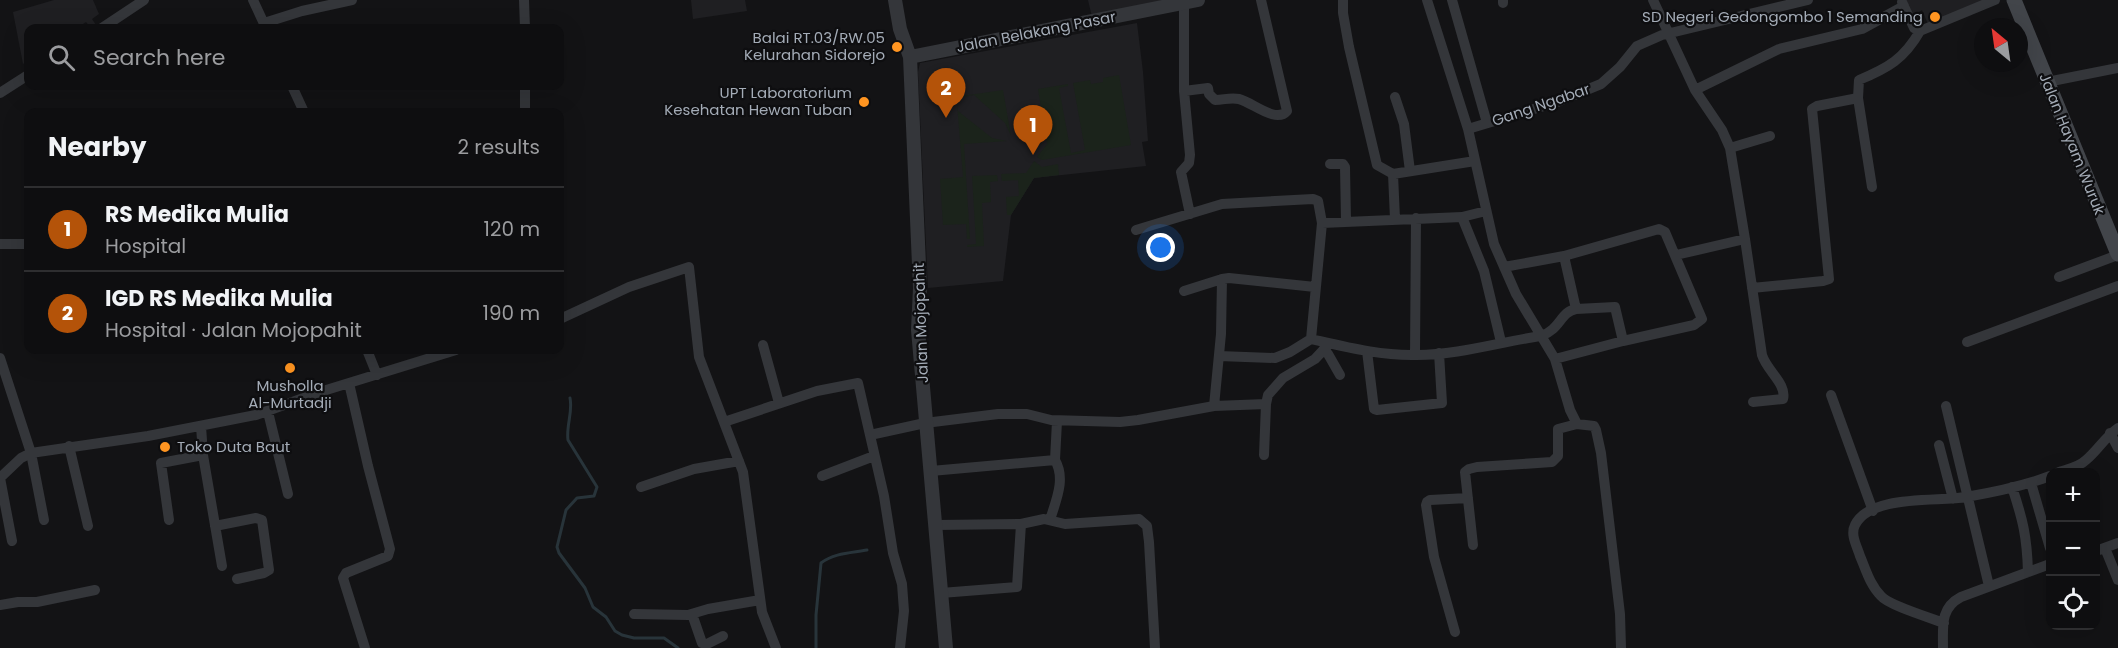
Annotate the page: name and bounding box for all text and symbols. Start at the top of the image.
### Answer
street label: Jalan Belakang Pasar [954,6,1118,57]
place label: SD Negeri Gedongombo 1 Semanding [1642,6,1923,27]
marker: SD Negeri Gedongombo 1 Semanding [1928,10,1942,24]
north arrow [1974,18,2028,72]
search box [24,24,564,90]
place label: Balai RT.03/RW.05 Kelurahan Sidorejo [744,27,885,65]
marker: Balai RT.03/RW.05 Kelurahan Sidorejo [890,40,904,54]
icon: search [45,41,78,74]
text: Search here [93,42,226,73]
pin: 2 [926,68,966,118]
street label: Jalan Hayam Wuruk [2034,70,2111,218]
street label: Gang Ngabar [1489,78,1593,131]
place label: UPT Laboratorium Kesehatan Hewan Tuban [664,82,852,120]
marker: UPT Laboratorium Kesehatan Hewan Tuban [857,95,871,109]
pin: 1 [1014,106,1052,155]
text: Nearby [48,129,146,165]
text: 2 results [457,133,540,161]
text: RS Medika Mulia [105,199,289,230]
text: 1 [64,215,71,243]
text: 120 m [484,215,540,243]
text: Hospital [105,232,186,260]
your location [1146,233,1175,262]
street label: Jalan Mojopahit [908,262,933,384]
text: IGD RS Medika Mulia [105,283,333,314]
text: 2 [62,299,73,327]
text: 190 m [483,299,540,327]
text: Hospital · Jalan Mojopahit [105,316,362,344]
marker: Musholla Al-Murtadji [283,361,297,375]
place label: Musholla Al-Murtadji [248,375,332,413]
place label: Toko Duta Baut [177,436,290,457]
marker: Toko Duta Baut [158,440,172,454]
map controls [2046,468,2100,630]
button: + [2046,468,2100,522]
button: − [2046,522,2100,576]
button: locate [2046,576,2100,630]

